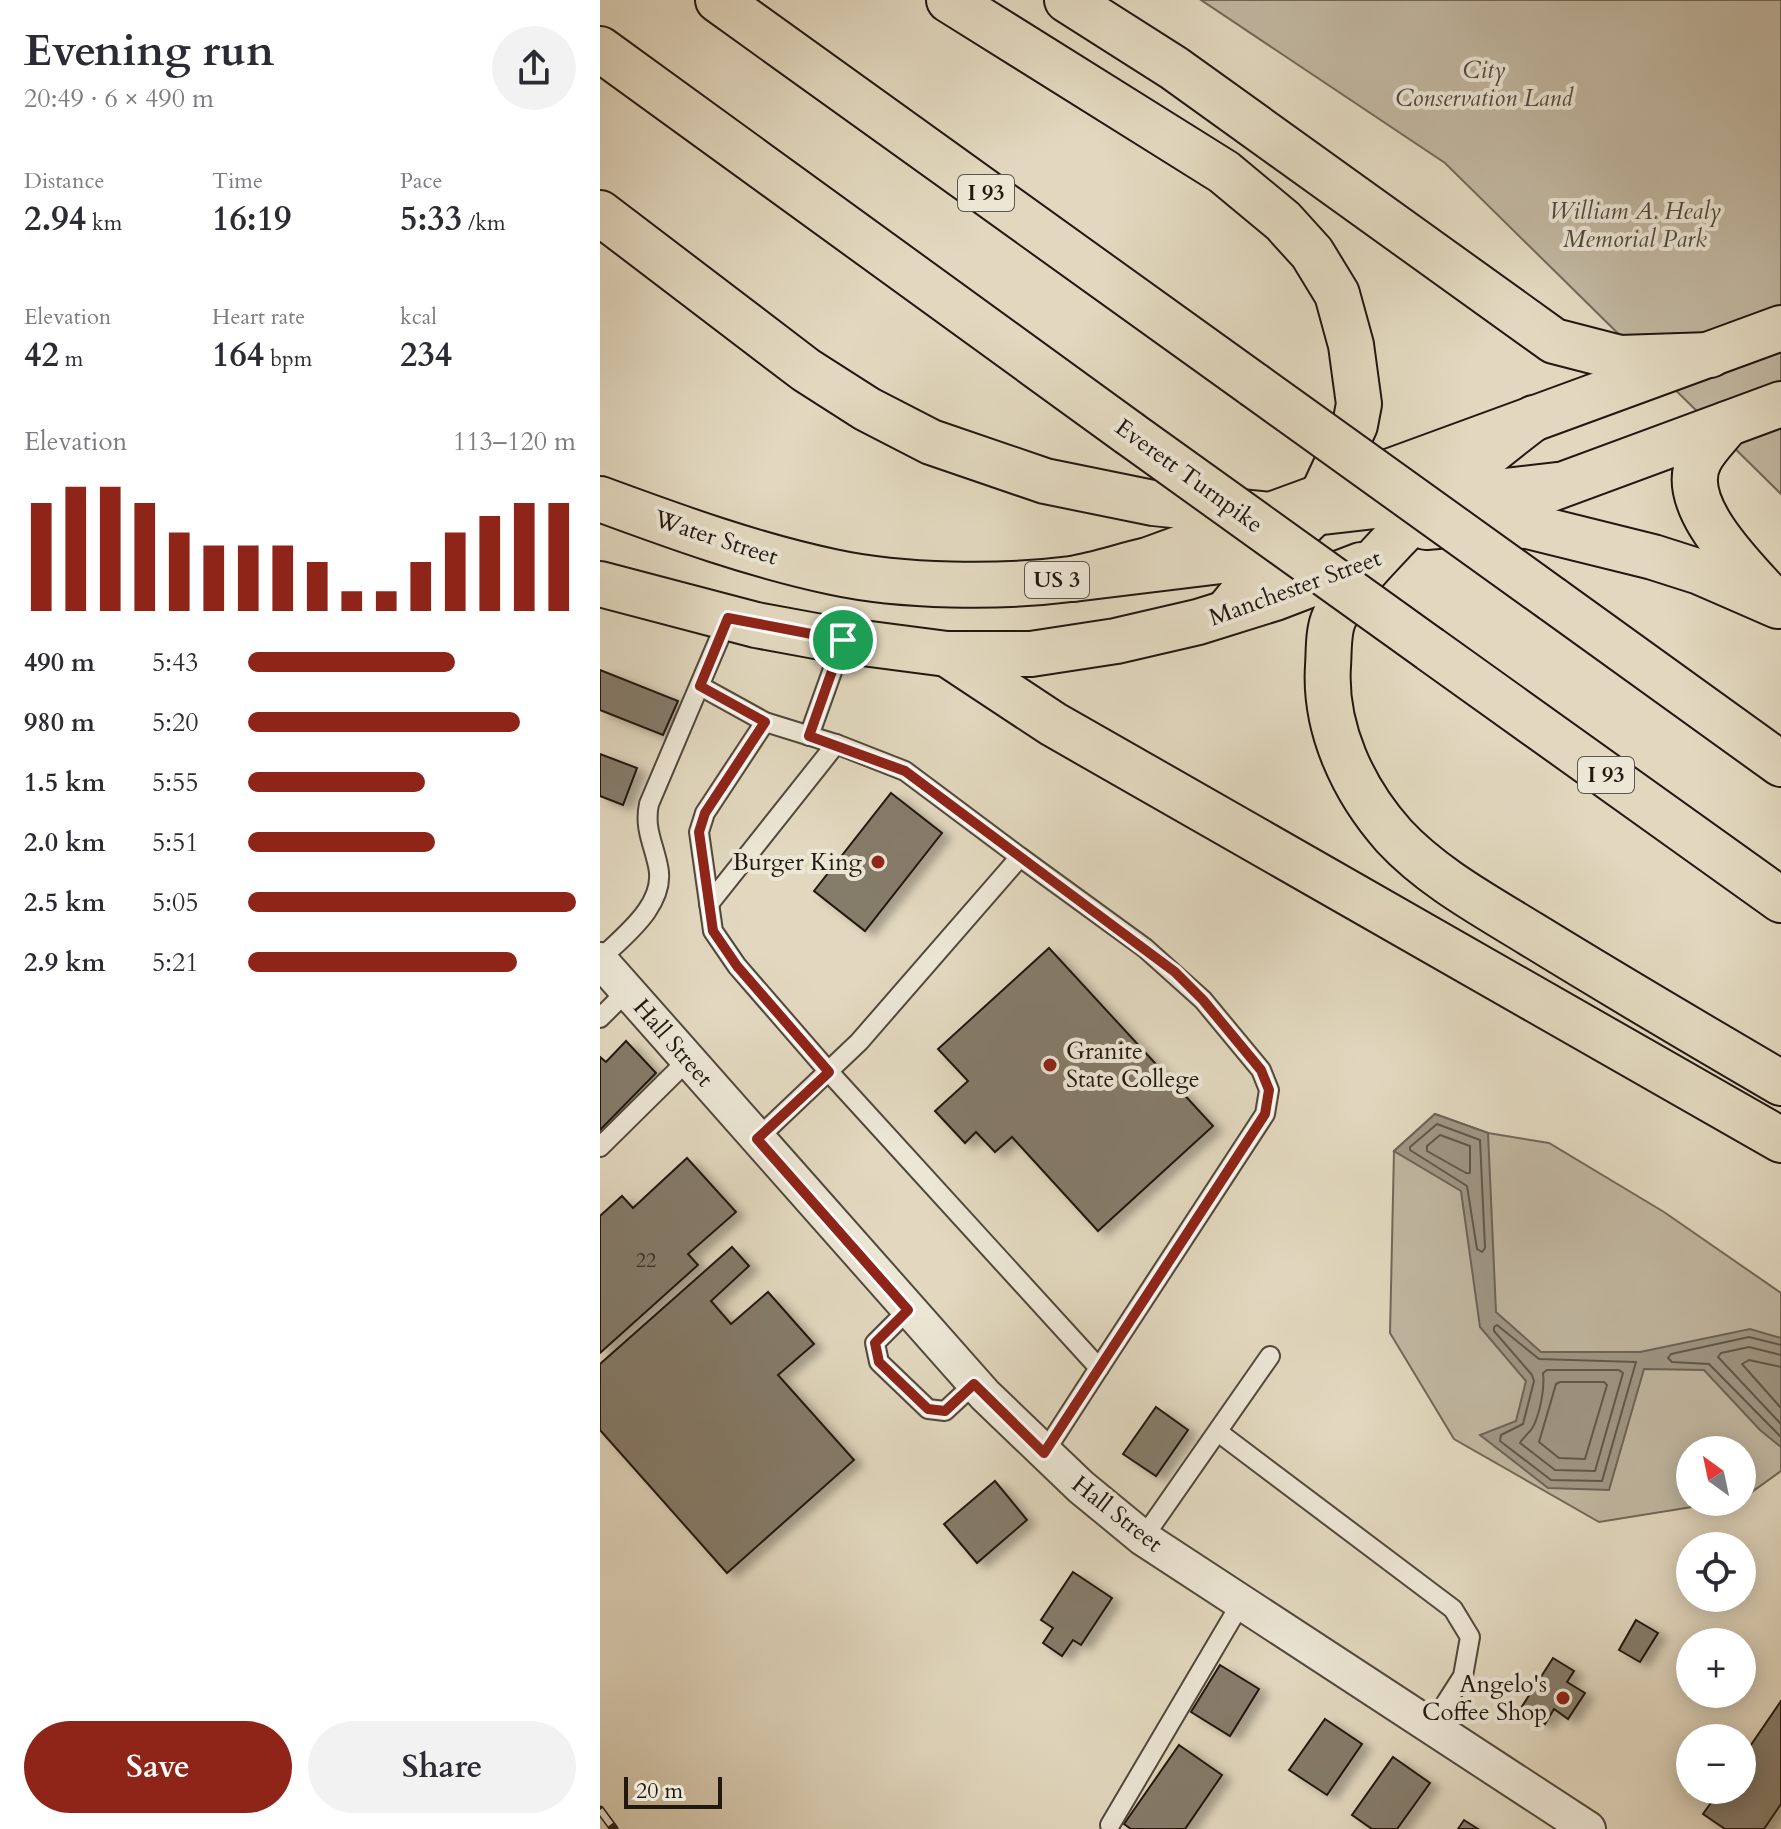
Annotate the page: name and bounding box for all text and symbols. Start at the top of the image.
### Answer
text: Evening run [24,21,274,81]
button: share [492,26,576,110]
park label: City Conservation Land [1395,54,1574,115]
text: 20:49 · 6 × 490 m [24,81,214,116]
text: Distance [24,166,104,196]
text: Time [212,166,263,196]
text: Pace [400,166,443,196]
road number: I 93 [958,175,1014,211]
park label: William A. Healy Memorial Park [1549,195,1721,256]
text: 2.94 [24,196,86,242]
text: 16:19 [212,196,292,242]
text: 5:33 [400,196,462,242]
text: km [86,208,122,238]
text: /km [462,208,506,238]
text: Elevation [24,302,111,332]
text: Heart rate [212,302,305,332]
text: kcal [400,302,437,332]
text: 42 [24,332,59,378]
text: 164 [212,332,264,378]
text: 234 [400,332,452,378]
text: m [59,344,83,374]
text: bpm [264,344,312,374]
street label: Everett Turnpike [1108,411,1270,541]
text: Elevation [24,424,127,459]
text: 113–120 m [453,424,576,459]
street label: Water Street [649,502,783,574]
street label: Manchester Street [1204,541,1386,634]
road number: US 3 [1025,562,1089,598]
pin [809,606,877,674]
icon: arrive [821,618,865,662]
text: 490 m [24,645,95,680]
text: 5:43 [152,645,199,680]
text: 980 m [24,705,95,740]
text: 5:20 [152,705,199,740]
road number: I 93 [1578,757,1634,793]
text: 1.5 km [24,765,105,800]
text: 5:55 [152,765,199,800]
text: 2.0 km [24,825,105,860]
text: 5:51 [152,825,199,860]
place label: Burger King [733,846,863,879]
marker: Burger King [869,853,887,871]
text: 2.5 km [24,885,105,920]
text: 5:05 [152,885,199,920]
text: 2.9 km [24,945,105,980]
text: 5:21 [152,945,199,980]
street label: Hall Street [626,992,721,1094]
place label: Granite State College [1066,1035,1200,1096]
marker: Granite State College [1041,1056,1059,1074]
house number: 22 [636,1247,656,1274]
north arrow [1676,1436,1756,1516]
map controls [1676,1436,1756,1804]
street label: Hall Street [1065,1468,1170,1560]
button: locate [1676,1532,1756,1612]
button: + [1676,1628,1756,1708]
place label: Angelo's Coffee Shop [1422,1668,1547,1729]
marker: Angelo's Coffee Shop [1554,1689,1572,1707]
button: Save [24,1721,292,1813]
button: Share [308,1721,576,1813]
button: − [1676,1724,1756,1804]
scale bar [624,1773,722,1809]
text: 20 m [636,1776,683,1806]

